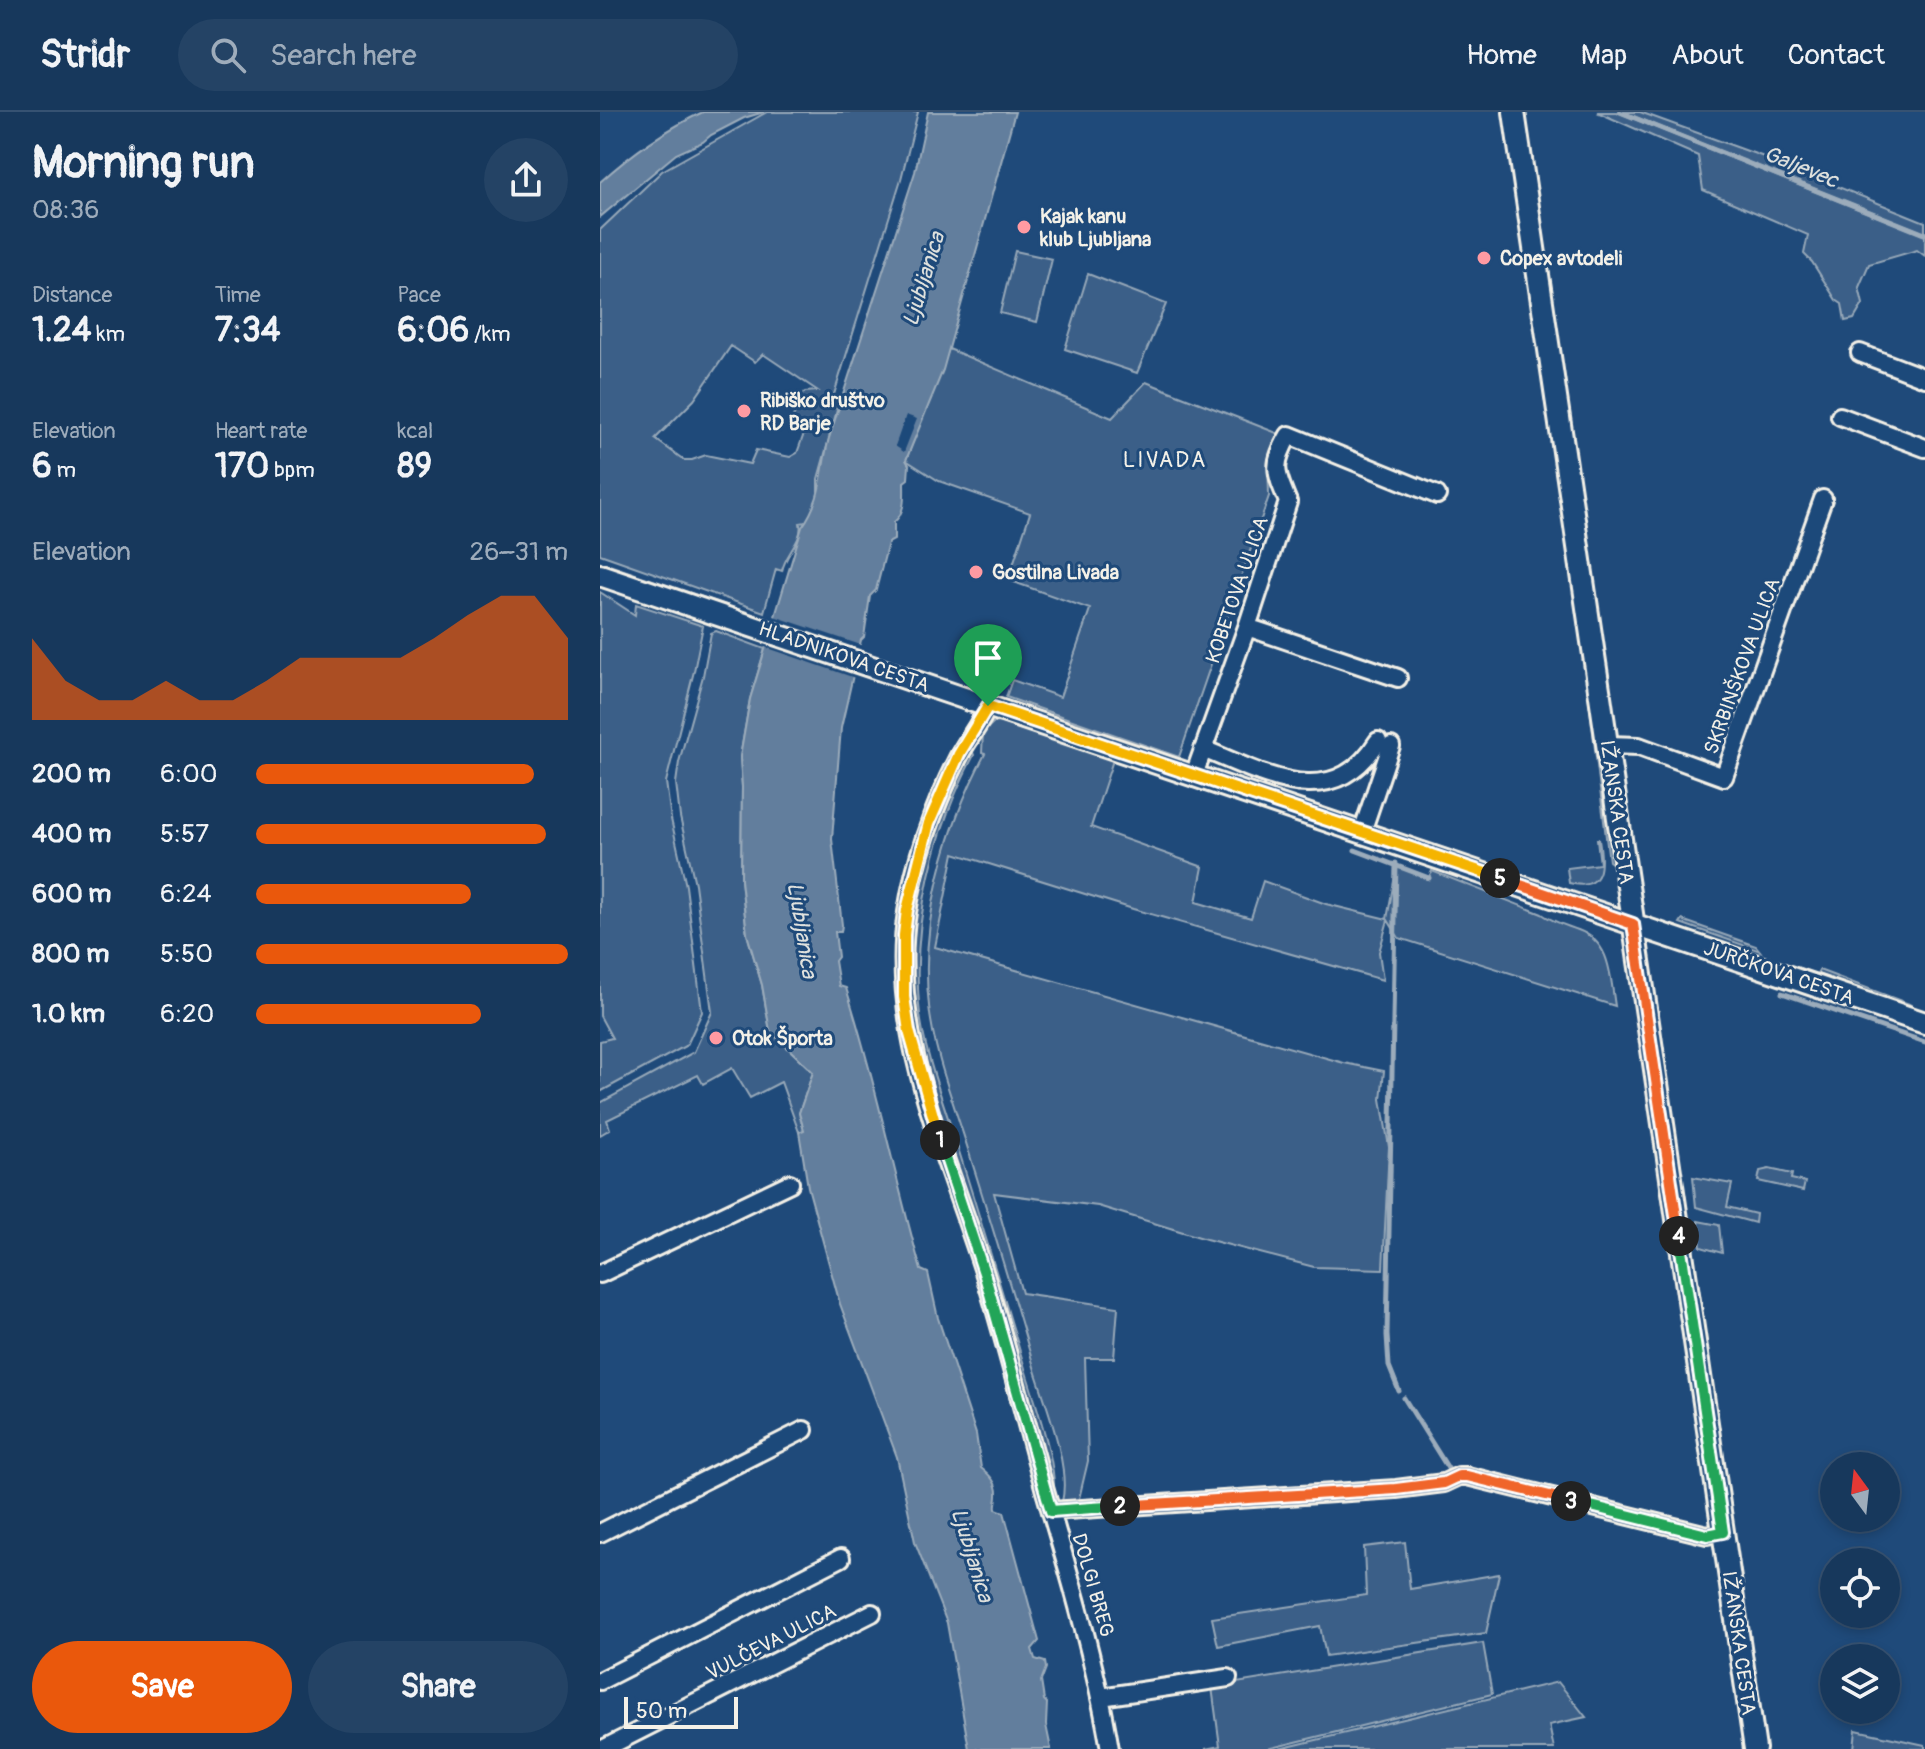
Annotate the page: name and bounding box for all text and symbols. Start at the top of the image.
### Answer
search box [178,19,738,91]
text: Stridr [40,31,130,79]
icon: search [206,33,250,77]
text: Search here [270,37,417,74]
text: Home [1466,38,1537,73]
text: Map [1581,38,1627,73]
text: About [1671,38,1744,73]
text: Contact [1788,38,1885,73]
text: Morning run [32,136,255,191]
button: share [484,138,568,222]
water label: Galjevec [1760,139,1844,195]
text: 08:36 [32,194,99,226]
place label: Kajak kanu klub Ljubljana [1039,204,1151,252]
marker: Kajak kanu klub Ljubljana [1015,218,1033,236]
water label: Ljubljanica [896,227,952,329]
place label: Copex avtodeli [1500,246,1623,271]
marker: Copex avtodeli [1475,249,1493,267]
text: Distance [32,281,112,309]
text: Time [215,281,261,309]
text: Pace [397,281,441,309]
text: 1.24 [32,309,91,352]
text: 7:34 [215,309,280,352]
text: 6:06 [397,309,469,352]
text: km [91,320,125,348]
text: /km [469,320,511,348]
place label: Ribiško društvo RD Barje [760,388,885,436]
marker: Ribiško društvo RD Barje [735,402,753,420]
text: Elevation [32,417,116,445]
text: Heart rate [215,417,307,445]
text: kcal [397,417,433,445]
text: 6 [32,445,52,488]
text: 170 [215,445,269,488]
text: 89 [397,445,432,488]
district label: LIVADA [1123,446,1207,474]
text: m [52,456,76,484]
text: bpm [269,456,315,484]
street label: KOBETOVA ULICA [1200,513,1274,667]
text: Elevation [32,536,131,568]
text: 26–31 m [470,536,568,568]
place label: Gostilna Livada [992,560,1119,585]
marker: Gostilna Livada [967,563,985,581]
street label: SKRBINŠKOVA ULICA [1698,574,1785,757]
street label: HLADNIKOVA CESTA [755,616,933,698]
pin [954,624,1022,706]
icon: arrive [966,636,1010,680]
street label: IŽANSKA CESTA [1595,738,1639,886]
text: 200 m [32,758,111,790]
text: 6:00 [160,758,218,790]
text: 400 m [32,818,111,850]
text: 5:57 [160,818,209,850]
pin: 5 [1480,858,1520,898]
text: 5 [1494,864,1506,892]
text: 600 m [32,878,111,910]
text: 6:24 [160,878,212,910]
water label: Ljubljanica [781,880,824,982]
street label: JURČKOVA CESTA [1701,936,1857,1010]
text: 800 m [32,938,109,970]
text: 5:50 [160,938,213,970]
text: 1.0 km [32,998,105,1030]
text: 6:20 [160,998,214,1030]
place label: Otok Športa [732,1025,833,1051]
marker: Otok Športa [707,1029,725,1047]
pin: 1 [920,1120,960,1160]
text: 1 [936,1126,944,1154]
pin: 4 [1659,1216,1699,1256]
text: 4 [1673,1222,1685,1250]
north arrow [1820,1452,1900,1532]
map controls [1820,1452,1900,1724]
pin: 3 [1551,1481,1591,1521]
pin: 2 [1100,1486,1140,1526]
text: 3 [1565,1487,1577,1515]
text: 2 [1114,1492,1126,1520]
water label: Ljubljanica [944,1505,1000,1607]
street label: DOLGI BREG [1066,1530,1120,1640]
button: locate [1820,1548,1900,1628]
street label: IŽANSKA CESTA [1717,1569,1761,1717]
street label: VULČEVA ULICA [702,1598,840,1686]
button: Save [32,1641,292,1733]
button: Share [308,1641,568,1733]
button: layers [1820,1644,1900,1724]
scale bar [624,1693,738,1729]
text: 50 m [636,1697,687,1725]

